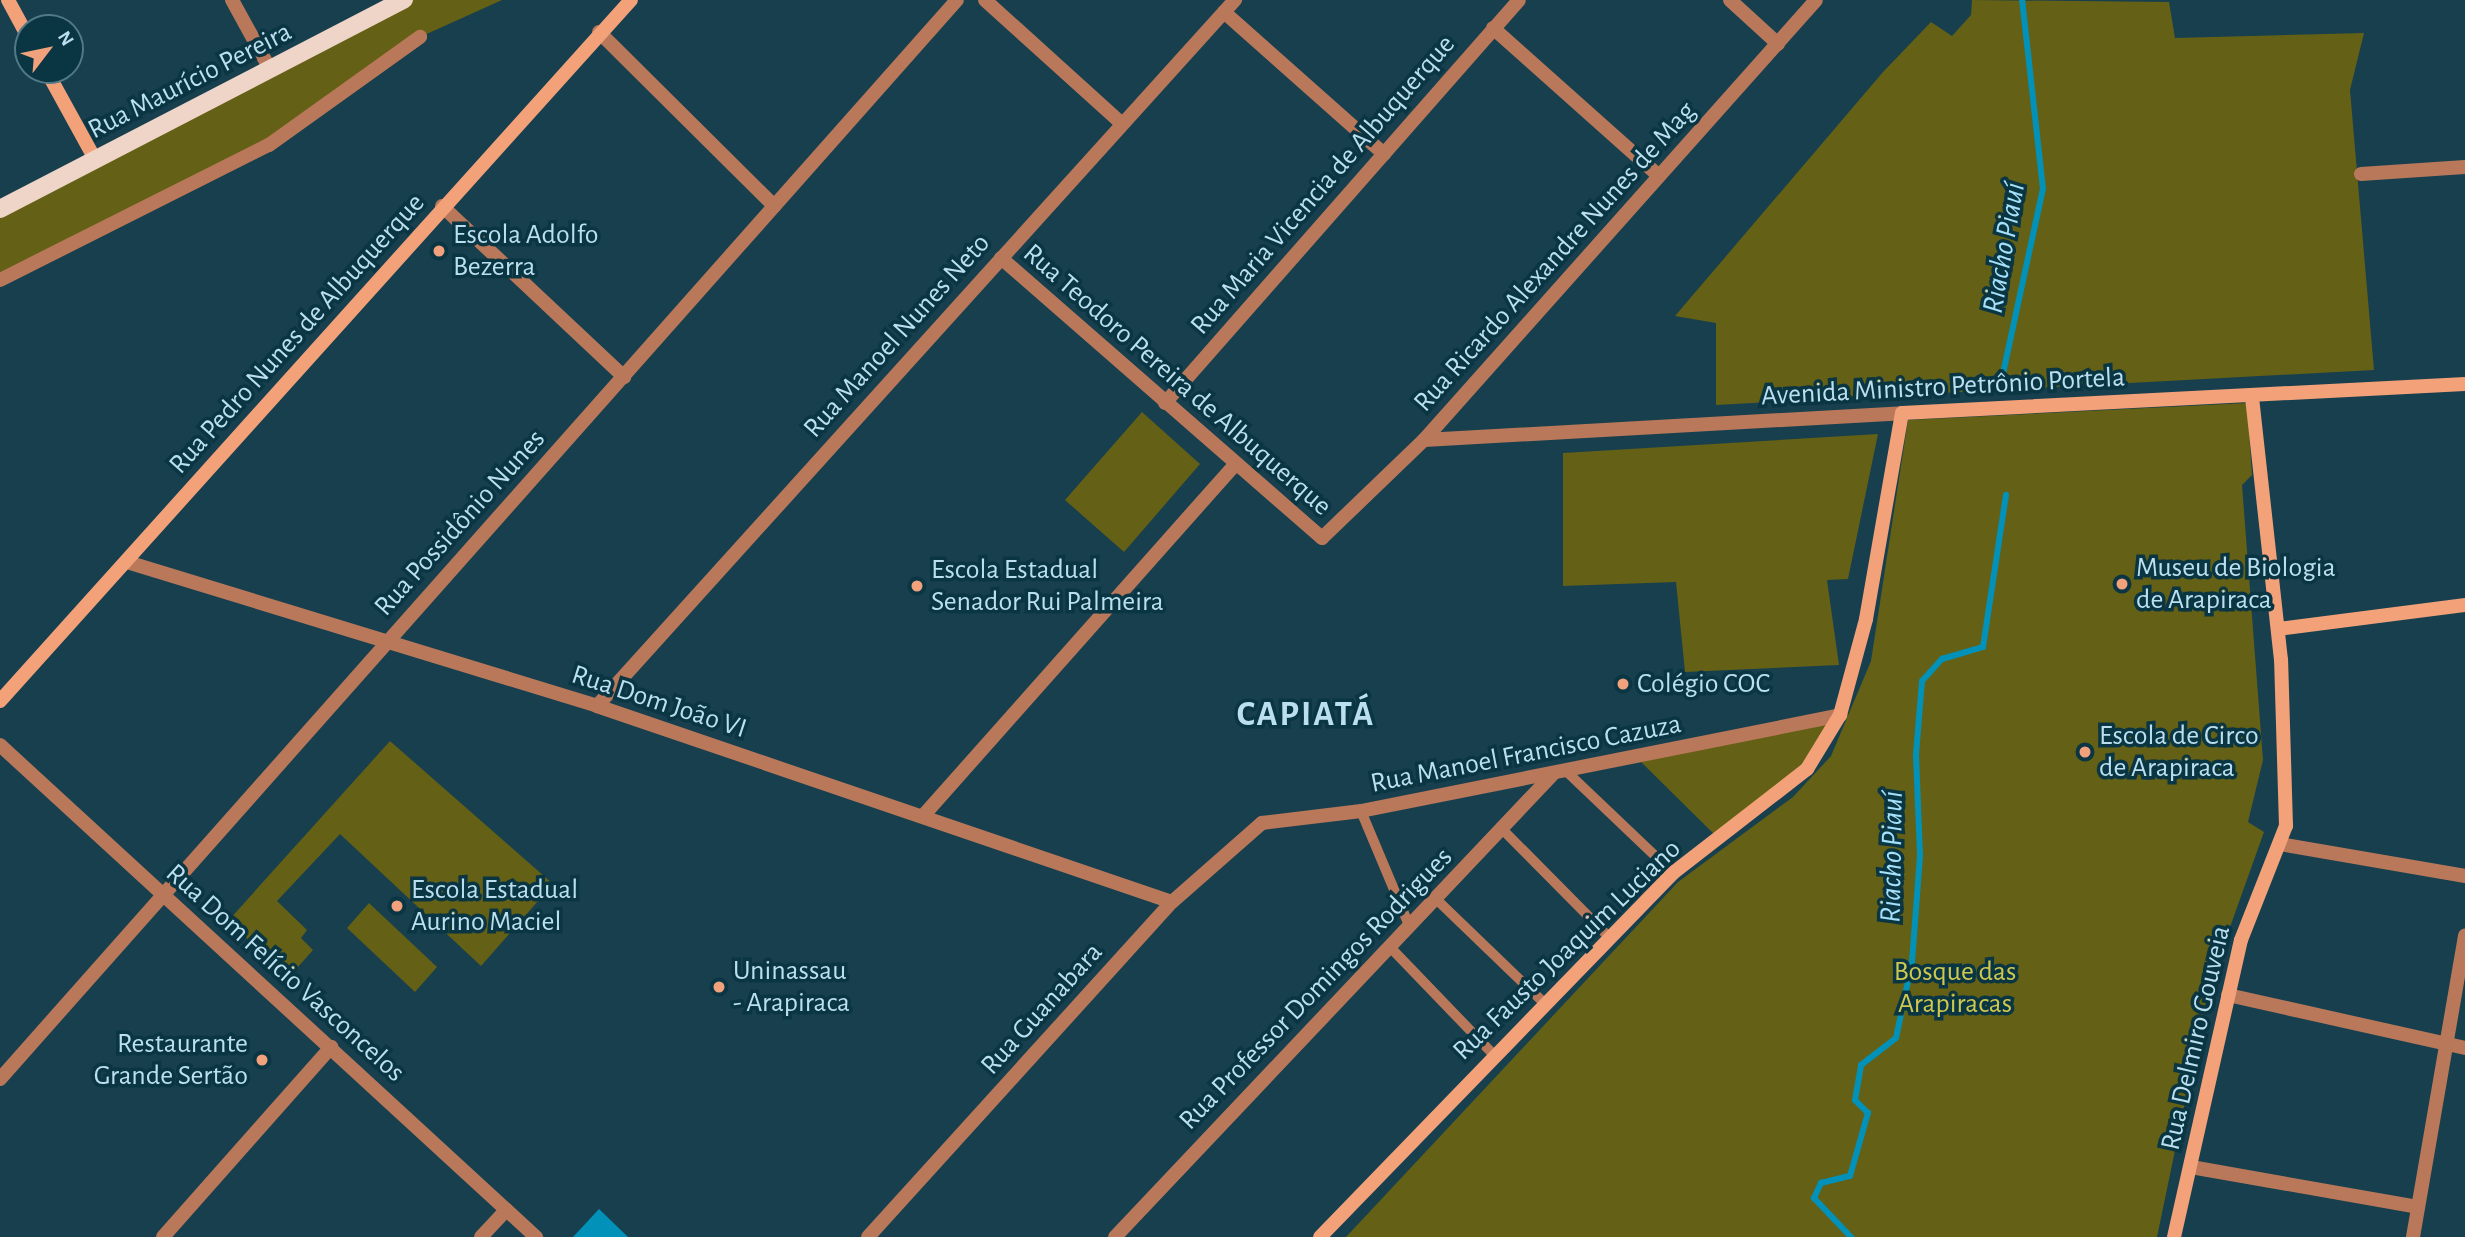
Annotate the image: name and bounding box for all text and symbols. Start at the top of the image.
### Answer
north arrow [14,14,84,84]
street label: Rua Maurício Pereira [83,15,297,147]
text: N [54,28,77,49]
street label: Rua Maria Vicencia de Albuquerque [1184,28,1462,342]
street label: Rua Ricardo Alexandre Nunes de Mag [1407,95,1703,419]
water label: Riacho Piauí [1975,180,2033,316]
street label: Rua Pedro Nunes de Albuquerque [162,187,432,481]
place label: Escola Adolfo Bezerra [453,218,598,284]
street label: Rua Manoel Nunes Neto [797,227,997,445]
street label: Rua Teodoro Pereira de Albuquerque [1016,237,1338,523]
marker: Escola Adolfo Bezerra [431,243,447,259]
street label: Avenida Ministro Petrônio Portela [1760,361,2126,413]
street label: Rua Possidônio Nunes [367,423,553,623]
place label: Museu de Biologia de Arapiraca [2136,551,2336,617]
place label: Escola Estadual Senador Rui Palmeira [931,553,1164,619]
marker: Museu de Biologia de Arapiraca [2114,576,2130,592]
marker: Escola Estadual Senador Rui Palmeira [909,578,925,594]
street label: Rua Dom João VI [567,658,751,746]
place label: Colégio COC [1637,667,1770,701]
marker: Colégio COC [1615,676,1631,692]
district label: CAPIATÁ [1238,694,1374,736]
street label: Rua Manoel Francisco Cazuza [1368,707,1684,801]
place label: Escola de Circo de Arapiraca [2099,719,2259,785]
marker: Escola de Circo de Arapiraca [2077,744,2093,760]
water label: Riacho Piauí [1873,791,1911,923]
street label: Rua Fausto Joaquim Luciano [1446,832,1688,1068]
street label: Rua Professor Domingos Rodrigues [1172,841,1460,1137]
street label: Rua Dom Felício Vasconcelos [159,857,411,1089]
place label: Escola Estadual Aurino Maciel [411,873,578,939]
marker: Escola Estadual Aurino Maciel [389,898,405,914]
street label: Rua Delmiro Gouveia [2154,923,2238,1153]
street label: Rua Guanabara [974,936,1110,1082]
place label: Uninassau - Arapiraca [733,954,850,1020]
park label: Bosque das Arapiracas [1894,955,2016,1021]
marker: Uninassau - Arapiraca [711,979,727,995]
place label: Restaurante Grande Sertão [94,1027,248,1093]
marker: Restaurante Grande Sertão [254,1052,270,1068]

